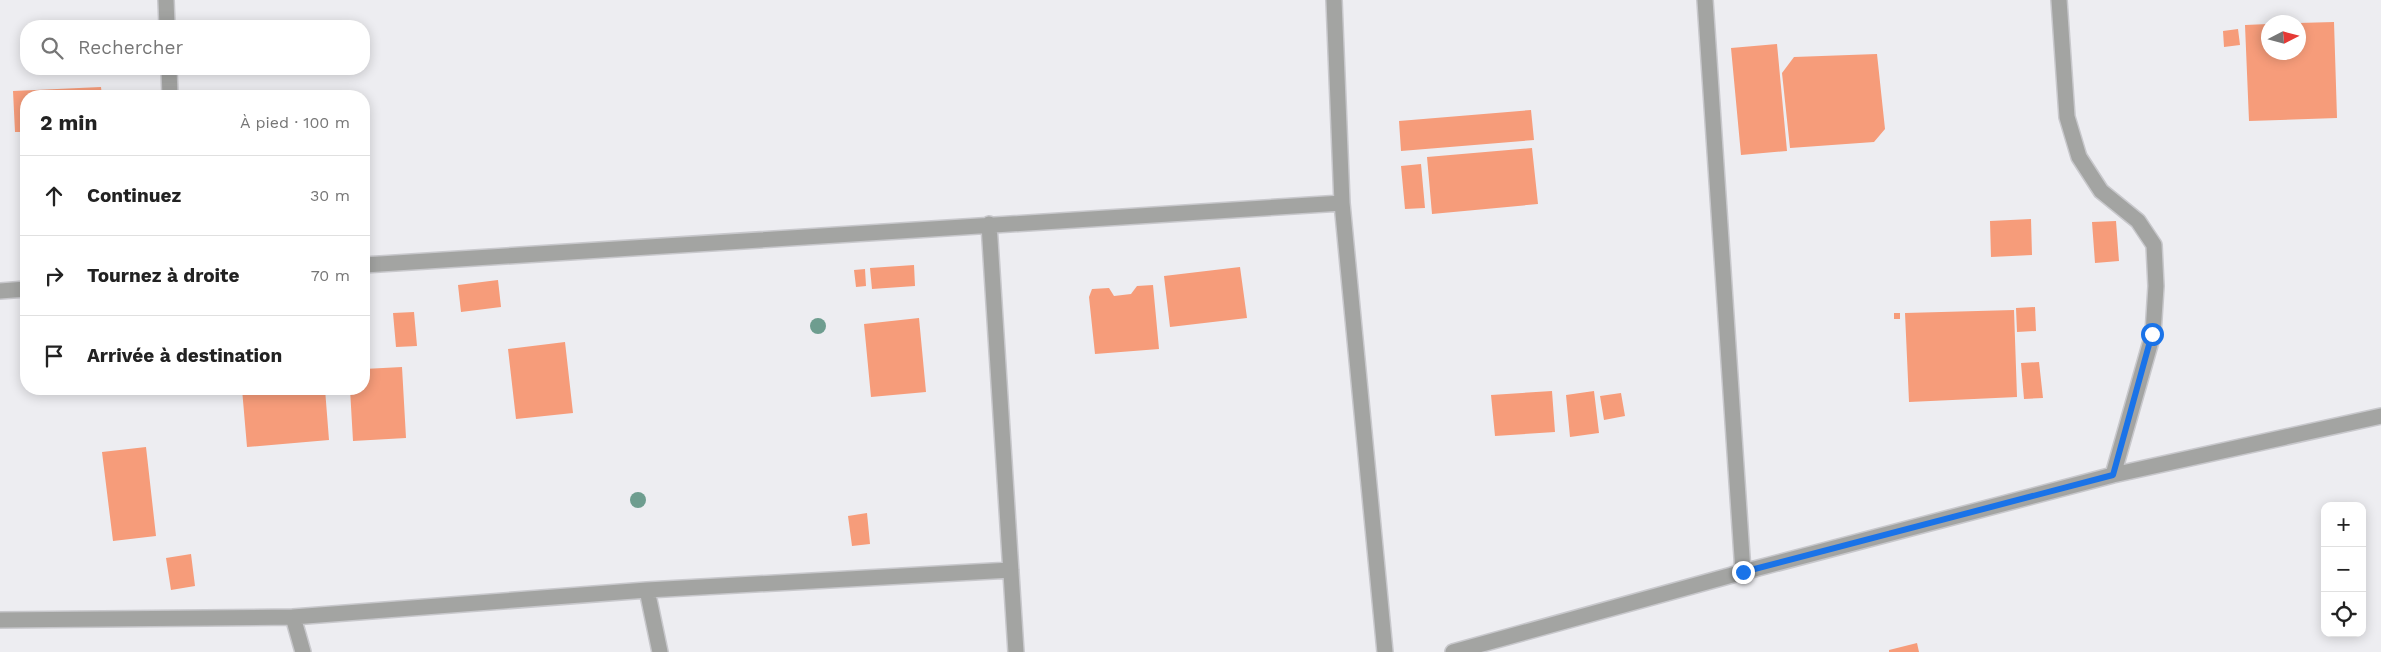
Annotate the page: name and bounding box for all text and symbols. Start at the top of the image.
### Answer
north arrow [2261,15,2306,60]
search box [20,20,370,75]
icon: search [38,34,66,62]
text: Rechercher [78,36,183,59]
text: 2 min [40,110,97,135]
text: À pied · 100 m [240,113,350,132]
icon: ahead [40,182,68,210]
text: Continuez [87,184,181,207]
text: 30 m [310,186,350,205]
icon: right [40,262,68,290]
text: Tournez à droite [87,264,239,287]
text: 70 m [311,266,350,285]
route start [2141,323,2164,346]
icon: arrive [40,342,68,370]
text: Arrivée à destination [87,344,282,367]
map controls [2321,502,2366,637]
button: + [2321,502,2366,547]
button: − [2321,547,2366,592]
route end [1732,561,1755,584]
button: locate [2321,592,2366,637]

